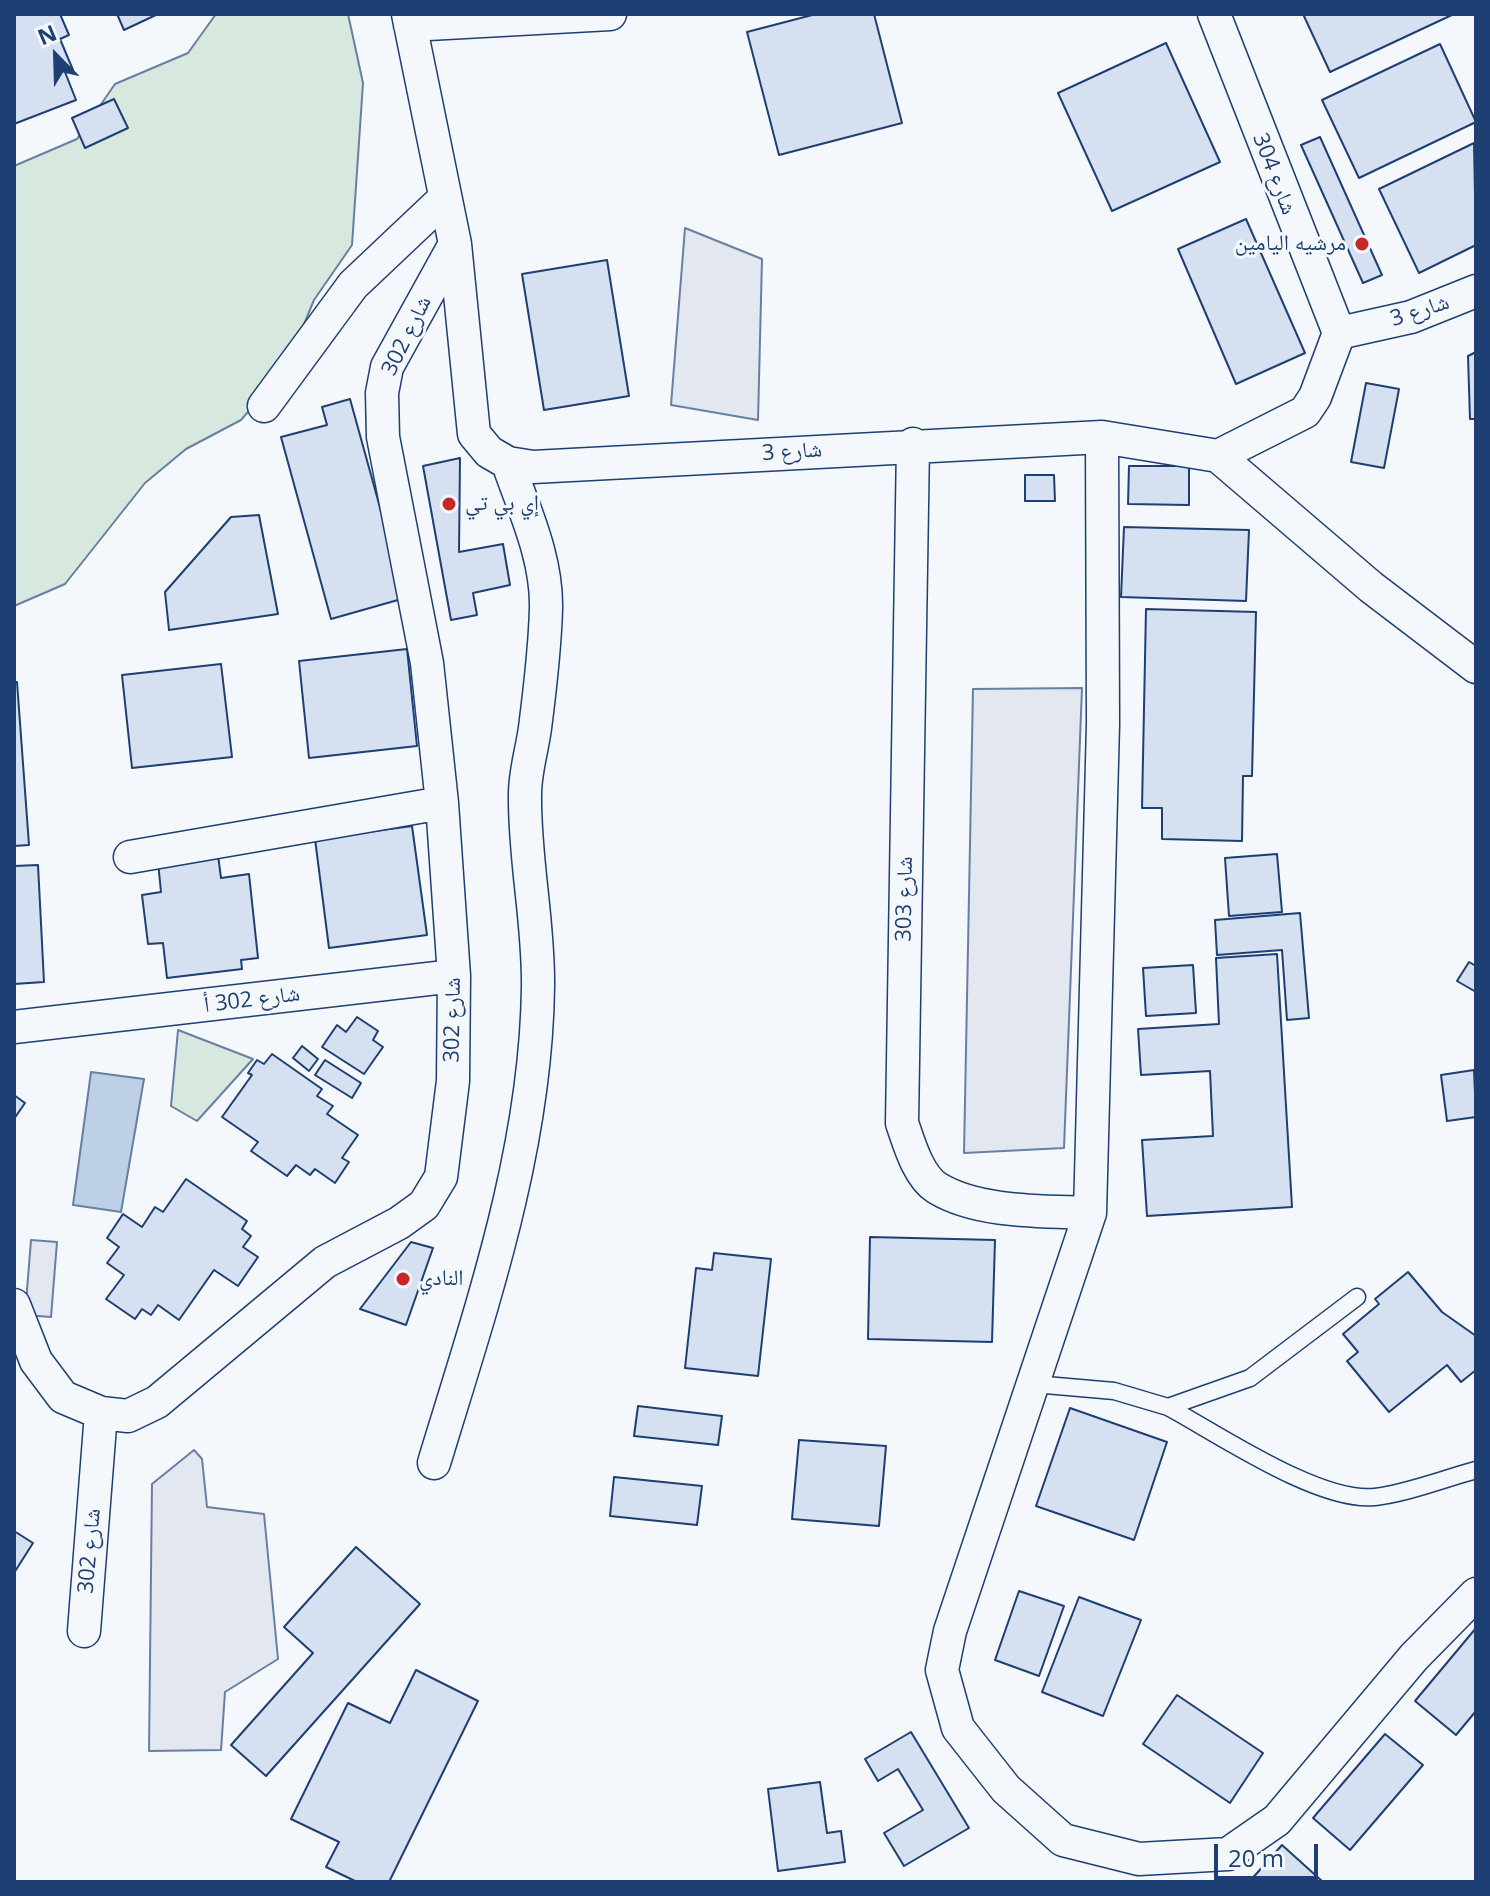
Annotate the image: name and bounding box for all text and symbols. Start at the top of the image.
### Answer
north arrow [16,16,96,96]
text: N [33,17,61,51]
street label: شارع 304 [1246,129,1302,219]
place label: مرشيه اليامين [1235,231,1346,257]
marker: مرشيه اليامين [1353,235,1371,253]
street label: شارع 3 [1387,289,1453,333]
street label: شارع 302 [376,292,438,380]
street label: شارع 3 [761,437,823,467]
place label: إي بي تي [465,491,539,517]
marker: إي بي تي [440,495,458,513]
street label: شارع 303 [891,856,919,942]
street label: شارع 302 [439,977,467,1063]
street label: شارع 302 أ [203,981,301,1019]
place label: النادي [419,1266,464,1292]
marker: النادي [394,1270,412,1288]
street label: شارع 302 [73,1507,107,1595]
scale bar [1218,1828,1322,1878]
text: 20 m [1228,1841,1284,1874]

